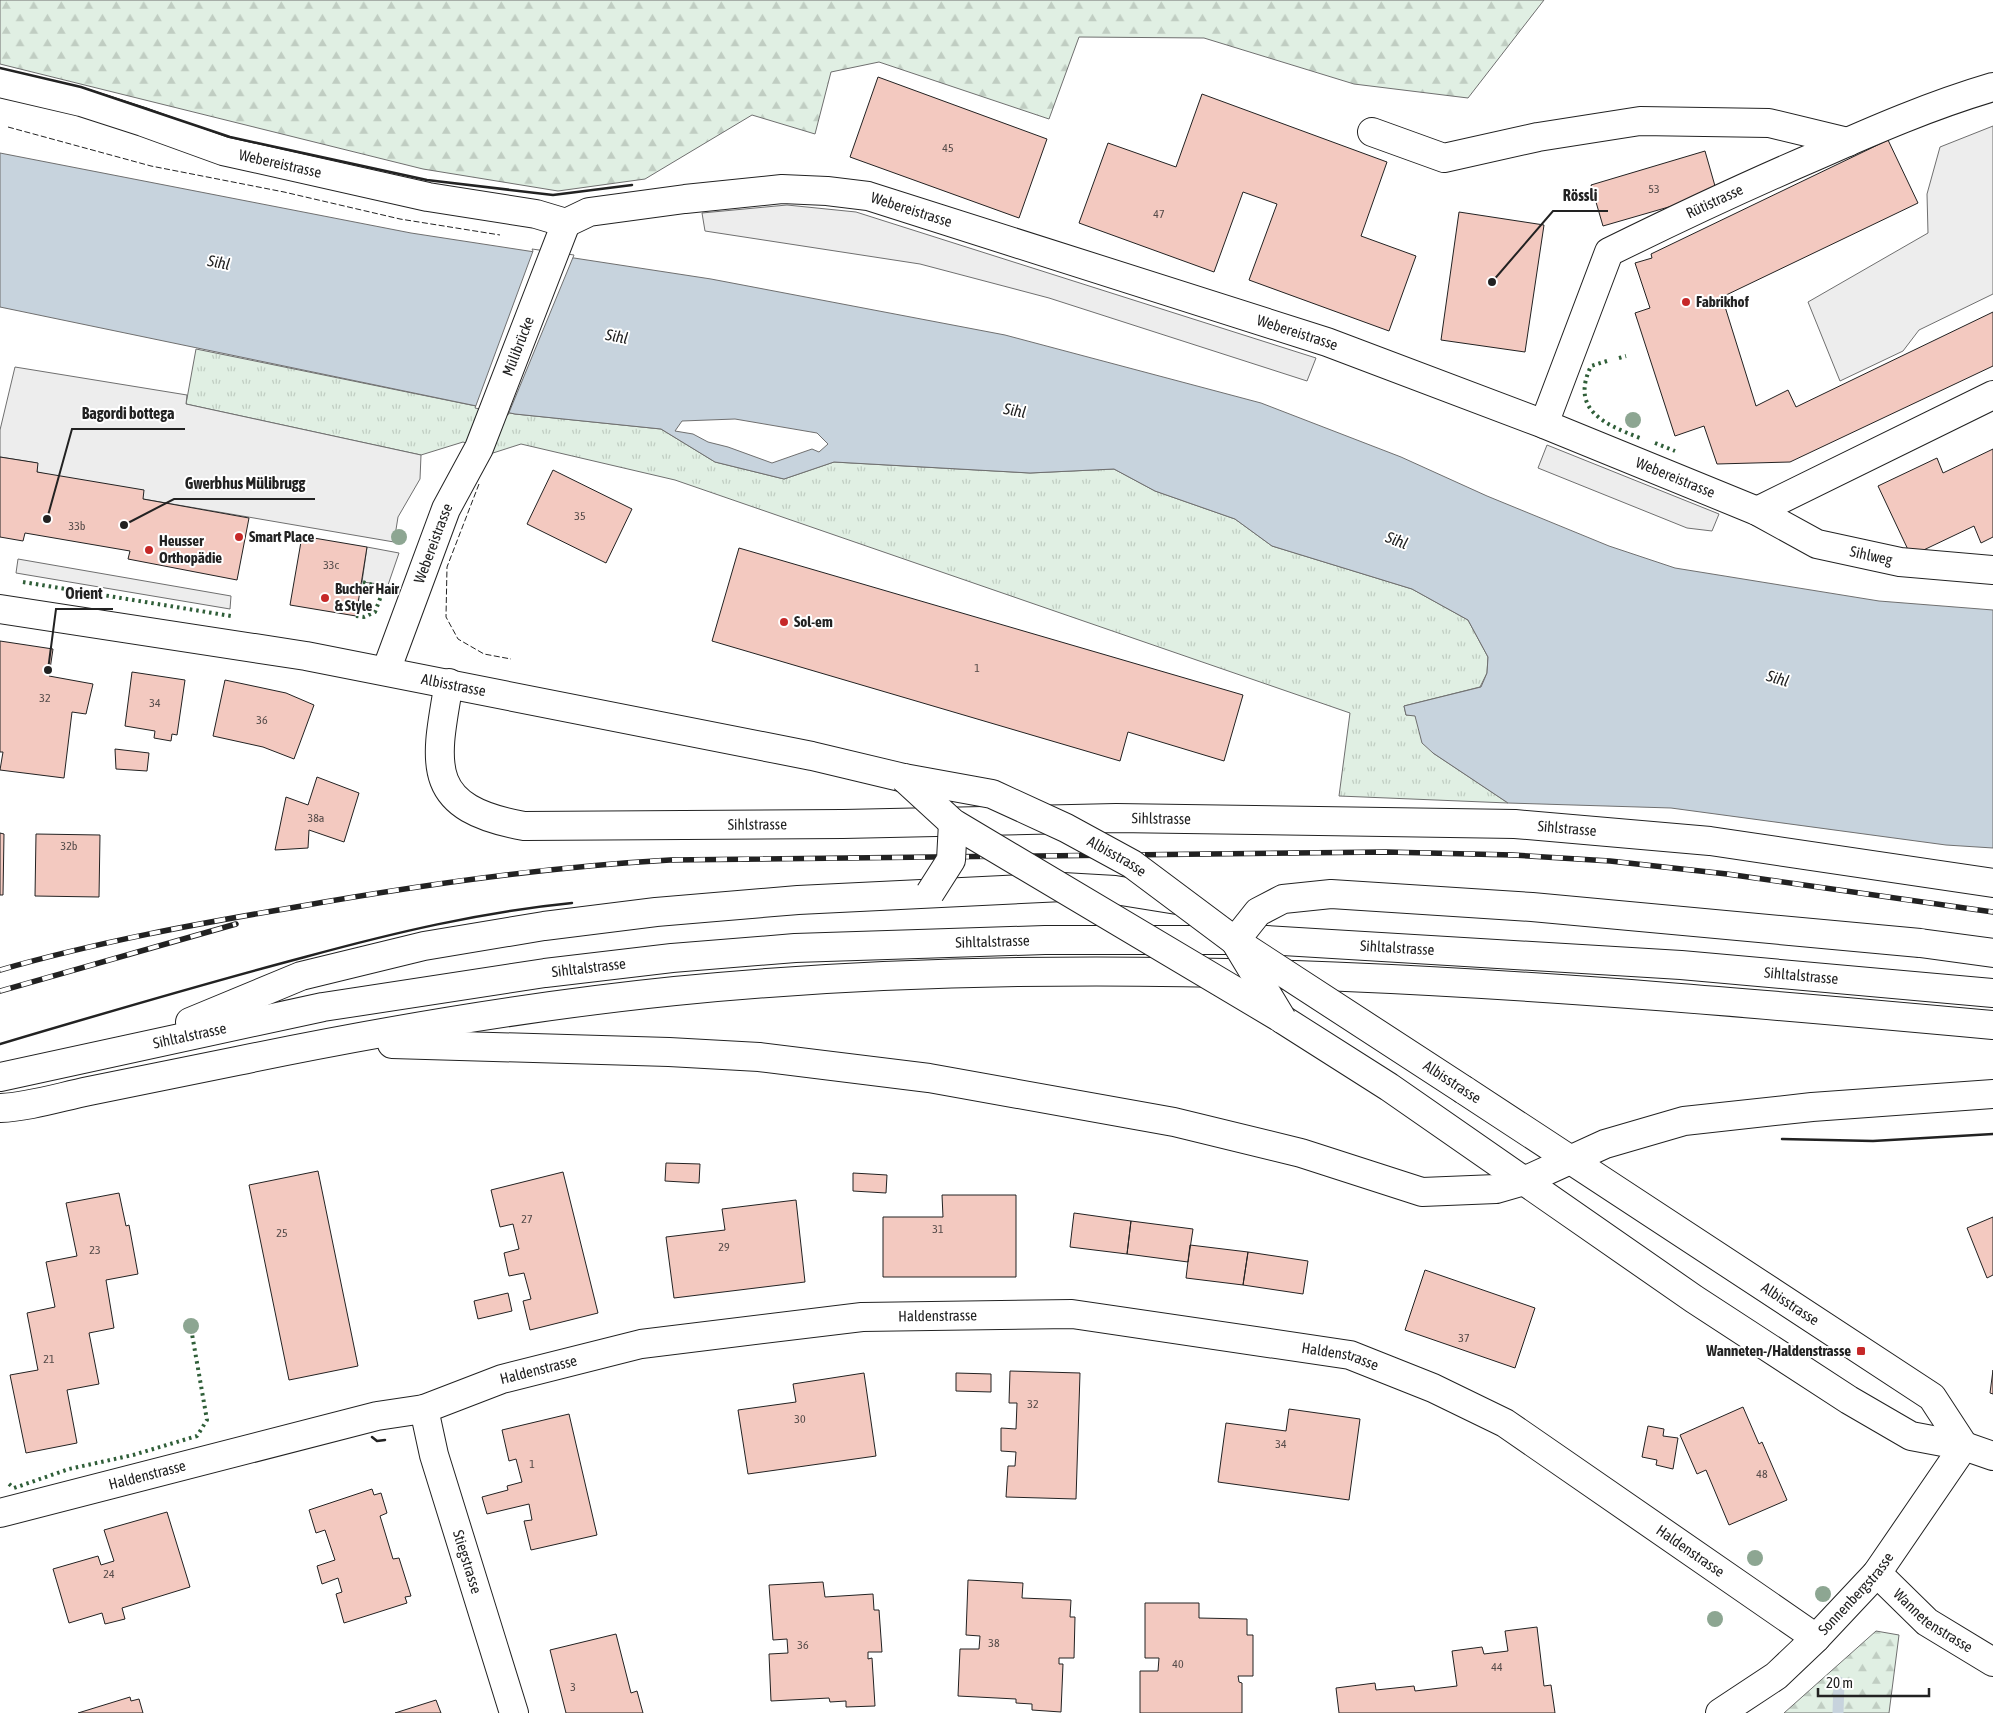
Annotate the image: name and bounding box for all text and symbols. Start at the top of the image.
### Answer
house number: 45 [942,141,954,155]
street label: Webereistrasse [237,146,323,181]
callout: Rössli [1553,180,1608,211]
street label: Rütistrasse [1683,180,1746,221]
house number: 53 [1648,182,1660,196]
text: Rössli [1563,186,1598,204]
street label: Webereistrasse [869,189,954,230]
house number: 47 [1153,207,1165,221]
water label: Sihl [205,251,232,273]
place label: Fabrikhof [1696,293,1750,310]
marker: Fabrikhof [1680,296,1692,308]
street label: Webereistrasse [1255,311,1341,353]
street label: Mülibrücke [499,314,537,378]
water label: Sihl [603,325,630,347]
callout: Bagordi bottega [72,398,185,429]
water label: Sihl [1001,399,1028,421]
text: Bagordi bottega [82,404,174,422]
street label: Webereistrasse [1633,453,1718,501]
callout: Gwerbhus Mülibrugg [174,468,315,499]
text: Gwerbhus Mülibrugg [185,474,305,492]
street label: Webereistrasse [410,500,456,586]
house number: 35 [574,509,586,523]
house number: 33b [69,519,86,533]
water label: Sihl [1382,527,1411,552]
place label: Smart Place [249,528,315,545]
marker: Smart Place [233,531,245,543]
place label: Heusser Orthopädie [159,532,222,566]
street label: Sihlweg [1848,542,1895,568]
marker: Heusser Orthopädie [143,544,155,556]
house number: 33c [323,558,339,572]
callout: Orient [56,578,113,609]
place label: Bucher Hair & Style [335,580,400,614]
text: Orient [65,584,103,602]
marker: Bucher Hair & Style [319,592,331,604]
place label: Sol-em [794,613,833,630]
marker: Sol-em [778,616,790,628]
house number: 1 [974,661,980,675]
water label: Sihl [1764,666,1791,690]
street label: Albisstrasse [420,670,488,699]
house number: 32 [39,691,51,705]
house number: 34 [149,696,161,710]
house number: 36 [256,713,268,727]
street label: Sihlstrasse [1132,809,1191,827]
house number: 38a [308,811,324,825]
street label: Sihlstrasse [728,815,787,833]
street label: Sihlstrasse [1537,817,1597,839]
street label: Albisstrasse [1084,832,1150,880]
house number: 32b [61,839,78,853]
street label: Sihltalstrasse [955,931,1030,951]
street label: Sihltalstrasse [1360,937,1435,958]
street label: Sihltalstrasse [551,955,627,980]
street label: Sihltalstrasse [1763,963,1839,987]
street label: Sihltalstrasse [151,1019,228,1052]
street label: Albisstrasse [1420,1057,1484,1107]
house number: 27 [521,1212,533,1226]
house number: 31 [932,1222,944,1236]
house number: 25 [276,1226,288,1240]
house number: 29 [718,1240,730,1254]
house number: 23 [89,1243,101,1257]
street label: Albisstrasse [1758,1278,1823,1329]
street label: Haldenstrasse [898,1306,977,1324]
house number: 37 [1458,1331,1470,1345]
street label: Haldenstrasse [1301,1339,1381,1374]
place label: Wanneten-/Haldenstrasse [1705,1342,1851,1359]
marker: Wanneten-/Haldenstrasse [1855,1345,1867,1357]
street label: Haldenstrasse [498,1351,579,1387]
house number: 21 [43,1352,55,1366]
house number: 32 [1027,1397,1039,1411]
house number: 30 [794,1412,806,1426]
house number: 34 [1275,1437,1287,1451]
street label: Haldenstrasse [107,1457,188,1493]
house number: 1 [529,1457,535,1471]
house number: 48 [1756,1467,1768,1481]
street label: Haldenstrasse [1653,1521,1728,1580]
street label: Stiegstrasse [450,1528,486,1596]
street label: Sonnenbergstrasse [1815,1549,1897,1638]
house number: 24 [103,1567,115,1581]
street label: Wannetenstrasse [1890,1585,1976,1656]
house number: 38 [988,1636,1000,1650]
house number: 36 [797,1638,809,1652]
house number: 40 [1172,1657,1184,1671]
house number: 44 [1491,1660,1503,1674]
scale bar [1818,1666,1929,1698]
text: 20 m [1826,1674,1853,1691]
house number: 3 [570,1680,576,1694]

